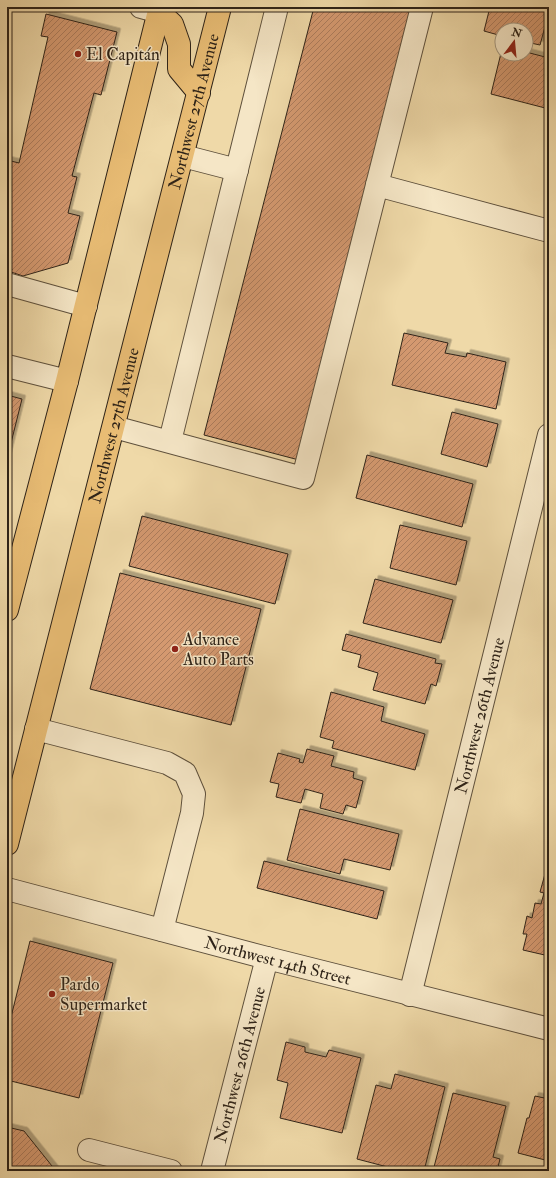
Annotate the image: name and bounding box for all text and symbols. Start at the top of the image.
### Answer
north arrow [494,22,534,62]
text: N [509,25,524,41]
street label: Northwest 27th Avenue [164,32,224,191]
place label: El Capitán [86,44,160,66]
marker: El Capitán [73,49,83,59]
street label: Northwest 27th Avenue [84,346,144,505]
place label: Advance Auto Parts [182,629,254,670]
street label: Northwest 26th Avenue [450,635,509,796]
marker: Advance Auto Parts [170,644,180,654]
street label: Northwest 14th Street [202,932,353,990]
place label: Pardo Supermarket [60,974,148,1016]
street label: Northwest 26th Avenue [210,984,270,1145]
marker: Pardo Supermarket [47,989,57,999]

